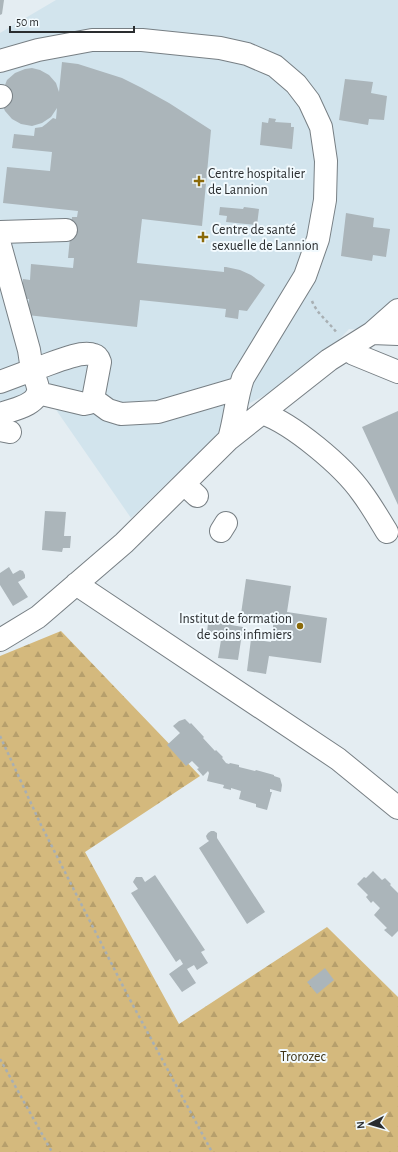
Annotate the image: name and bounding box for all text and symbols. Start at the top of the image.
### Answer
scale bar [10,8,134,34]
text: 50 m [16,16,39,28]
place label: Centre hospitalier de Lannion [208,167,305,197]
marker: Centre hospitalier de Lannion [193,175,205,187]
place label: Centre de santé sexuelle de Lannion [212,223,319,253]
marker: Centre de santé sexuelle de Lannion [197,231,209,243]
place label: Institut de formation de soins infimiers [179,612,292,642]
marker: Institut de formation de soins infimiers [295,621,305,631]
park label: Trorozec [280,1050,327,1064]
north arrow [350,1104,390,1144]
text: N [355,1121,366,1129]

